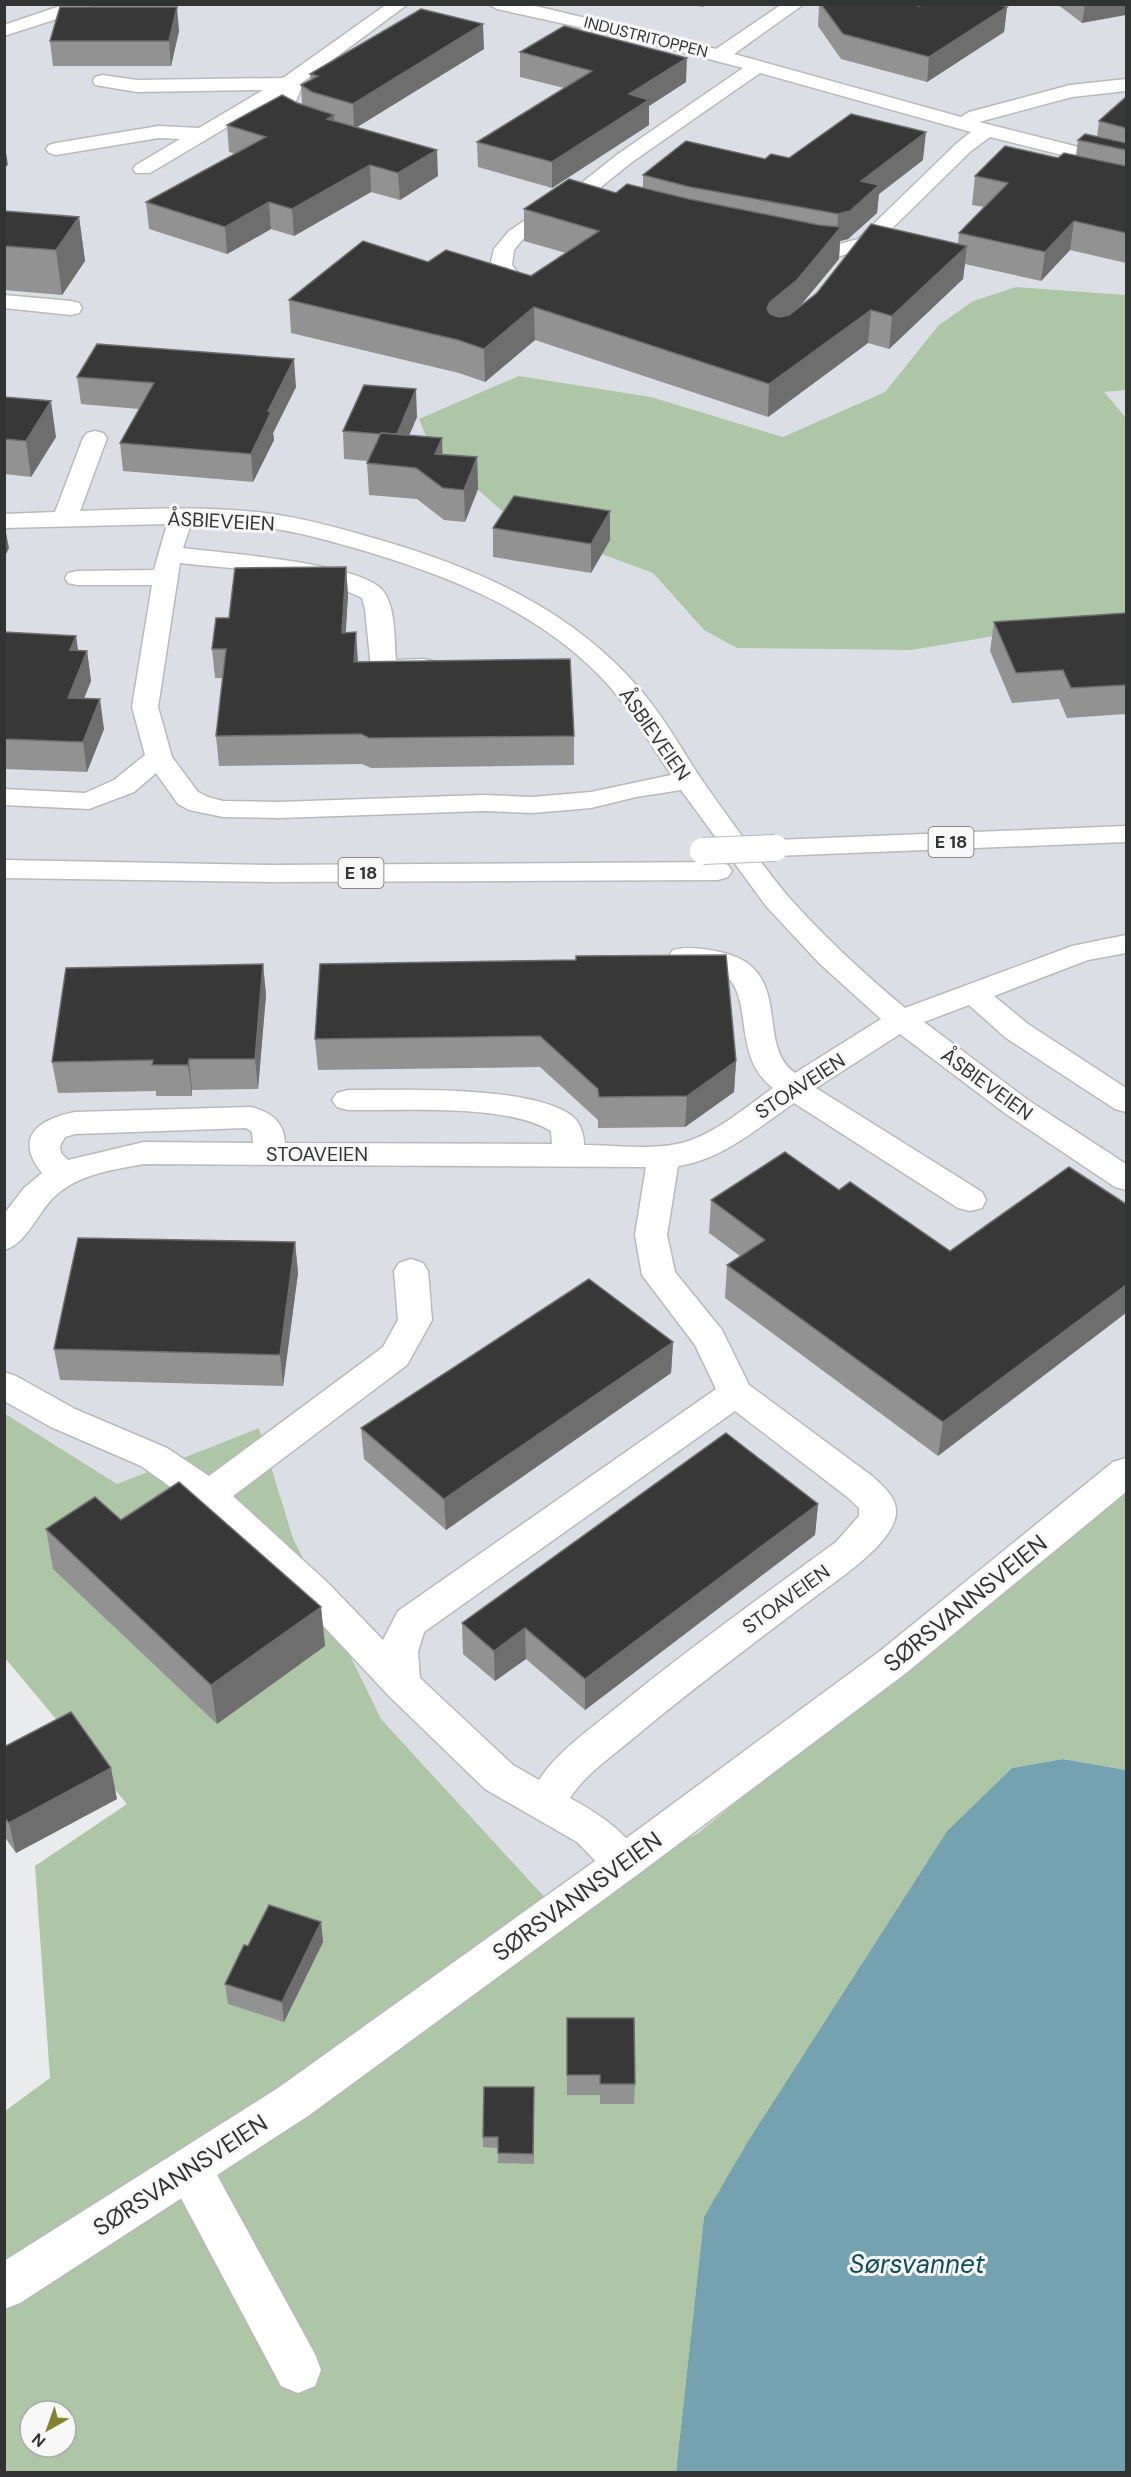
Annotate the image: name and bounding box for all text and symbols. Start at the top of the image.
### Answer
street label: INDUSTRITOPPEN [582,11,710,63]
street label: ÅSBIEVEIEN [167,505,275,537]
street label: ÅSBIEVEIEN [614,683,696,785]
road number: E 18 [928,827,974,857]
road number: E 18 [338,858,384,888]
street label: ÅSBIEVEIEN [936,1042,1038,1126]
street label: STOAVEIEN [750,1047,850,1125]
street label: STOAVEIEN [266,1141,368,1167]
street label: SØRSVANNSVEIEN [877,1527,1053,1679]
street label: STOAVEIEN [737,1558,835,1640]
street label: SØRSVANNSVEIEN [486,1824,668,1968]
street label: SØRSVANNSVEIEN [87,2107,273,2243]
water label: Sørsvannet [849,2247,986,2281]
north arrow [18,2399,78,2459]
text: N [27,2428,50,2452]

